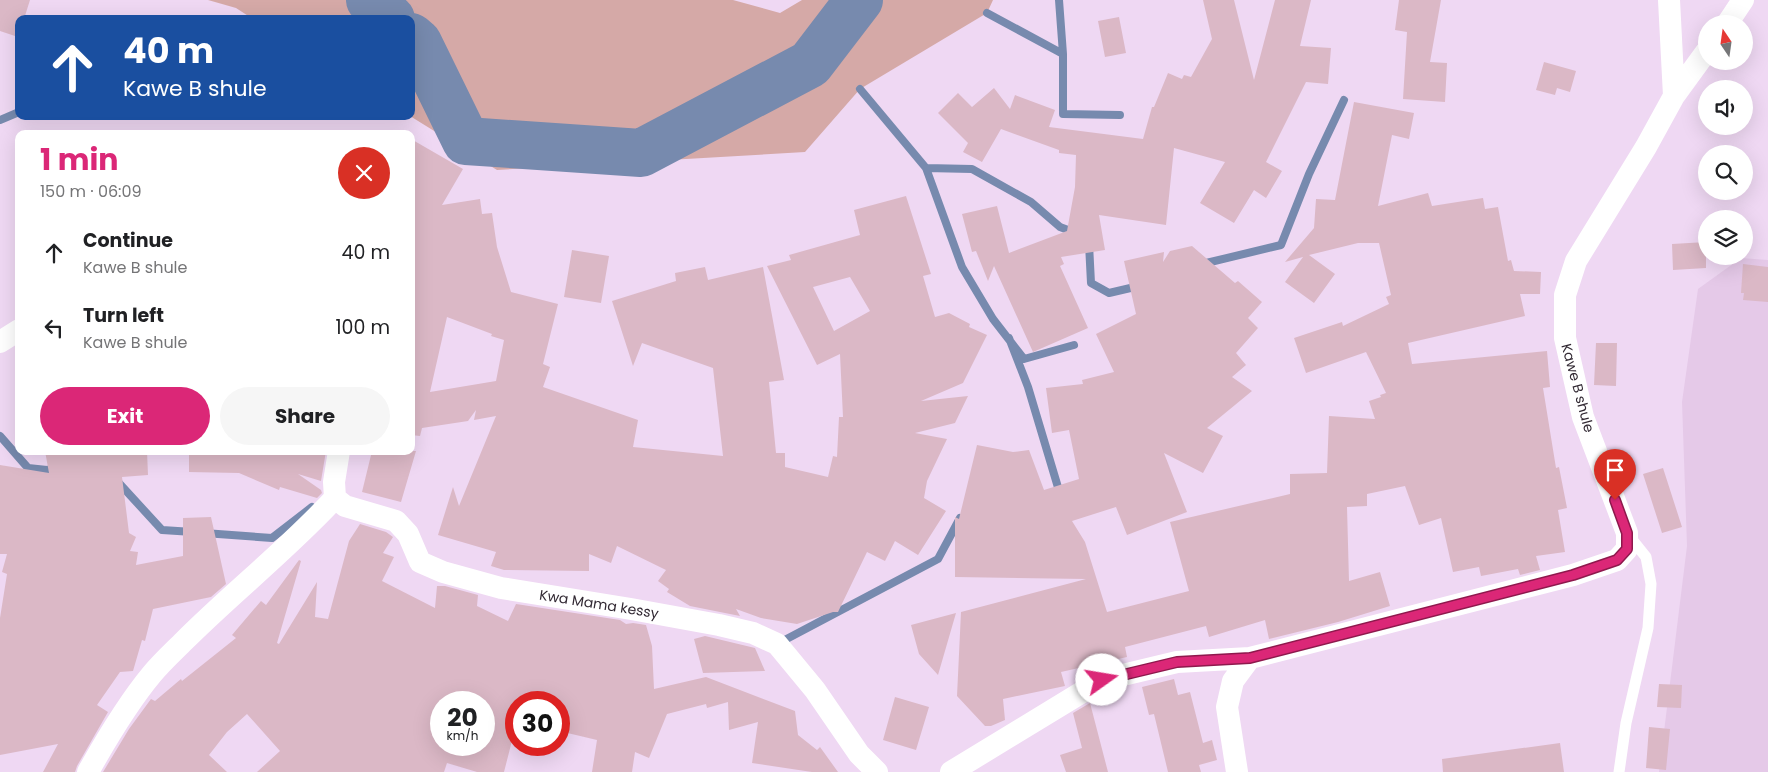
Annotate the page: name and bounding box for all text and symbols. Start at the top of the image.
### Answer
north arrow [1698,15,1752,70]
map controls [1698,15,1753,265]
text: 40 m [123,26,214,75]
icon: ahead [40,35,105,100]
text: Kawe B shule [123,73,267,104]
button: sound [1698,80,1753,135]
text: 1 min [40,138,118,181]
button: search [1698,145,1753,200]
button: close [338,147,390,199]
text: 150 m · 06:09 [40,180,142,203]
button: layers [1698,210,1753,265]
text: Continue [83,227,173,254]
icon: ahead [40,239,68,267]
text: 40 m [341,239,390,266]
text: Kawe B shule [83,256,187,279]
text: Turn left [83,302,164,329]
icon: left [40,314,68,342]
text: 100 m [335,314,390,341]
text: Kawe B shule [83,331,187,354]
street label: Kawe B shule [1557,341,1600,435]
button: Exit [40,387,210,445]
button: Share [220,387,390,445]
pin [1594,449,1636,500]
icon: arrive [1601,456,1629,484]
street label: Kwa Mama kessy [538,585,660,623]
position arrow [1075,653,1127,705]
speed limit sign: 30 [505,691,570,756]
text: 20 [447,700,478,735]
text: km/h [447,727,478,744]

